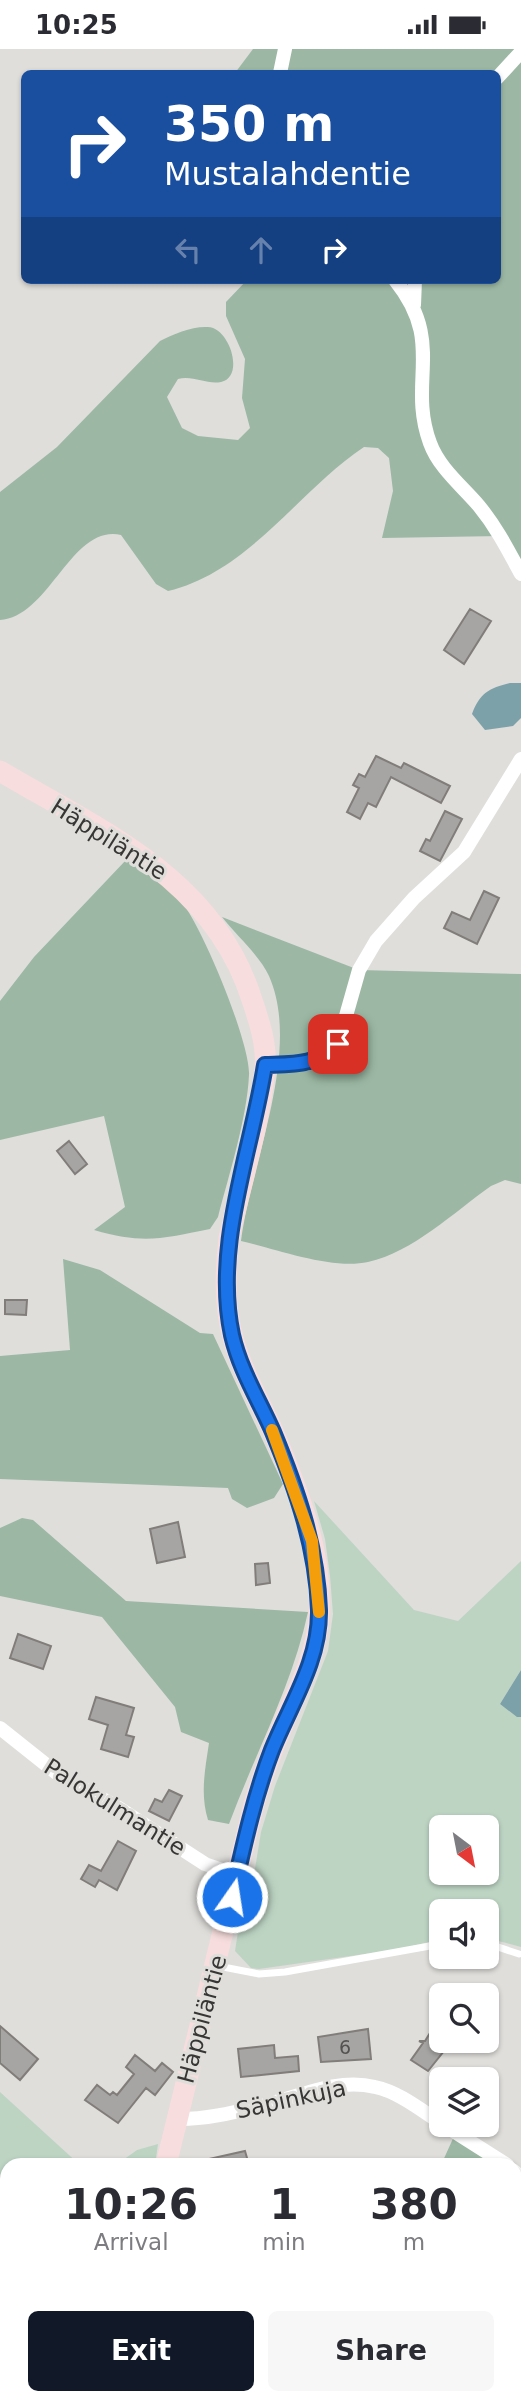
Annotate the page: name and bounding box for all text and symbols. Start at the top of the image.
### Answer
text: 10:25 [35,10,118,40]
text: 350 m [164,96,334,153]
icon: right [49,98,140,189]
text: Mustalahdentie [164,155,411,193]
icon: left [169,231,207,269]
icon: ahead [242,231,280,269]
icon: right [315,231,353,269]
street label: Häppiläntie [46,793,172,885]
pin [308,1014,368,1074]
icon: arrive [319,1025,357,1063]
street label: Palokulmantie [40,1753,190,1861]
north arrow [429,1815,499,1885]
map controls [429,1815,499,2137]
position arrow [195,1860,269,1934]
button: sound [429,1899,499,1969]
street label: Häppiläntie [172,1952,232,2086]
button: search [429,1983,499,2053]
house number: 6 [339,2036,351,2058]
button: layers [429,2067,499,2137]
street label: Säpinkuja [234,2075,348,2123]
text: 10:26 [64,2180,198,2229]
text: 1 [269,2180,299,2229]
text: 380 [370,2180,458,2229]
text: Arrival [94,2229,169,2255]
text: min [262,2229,306,2255]
text: m [403,2229,425,2255]
button: Exit [28,2311,254,2391]
button: Share [268,2311,494,2391]

